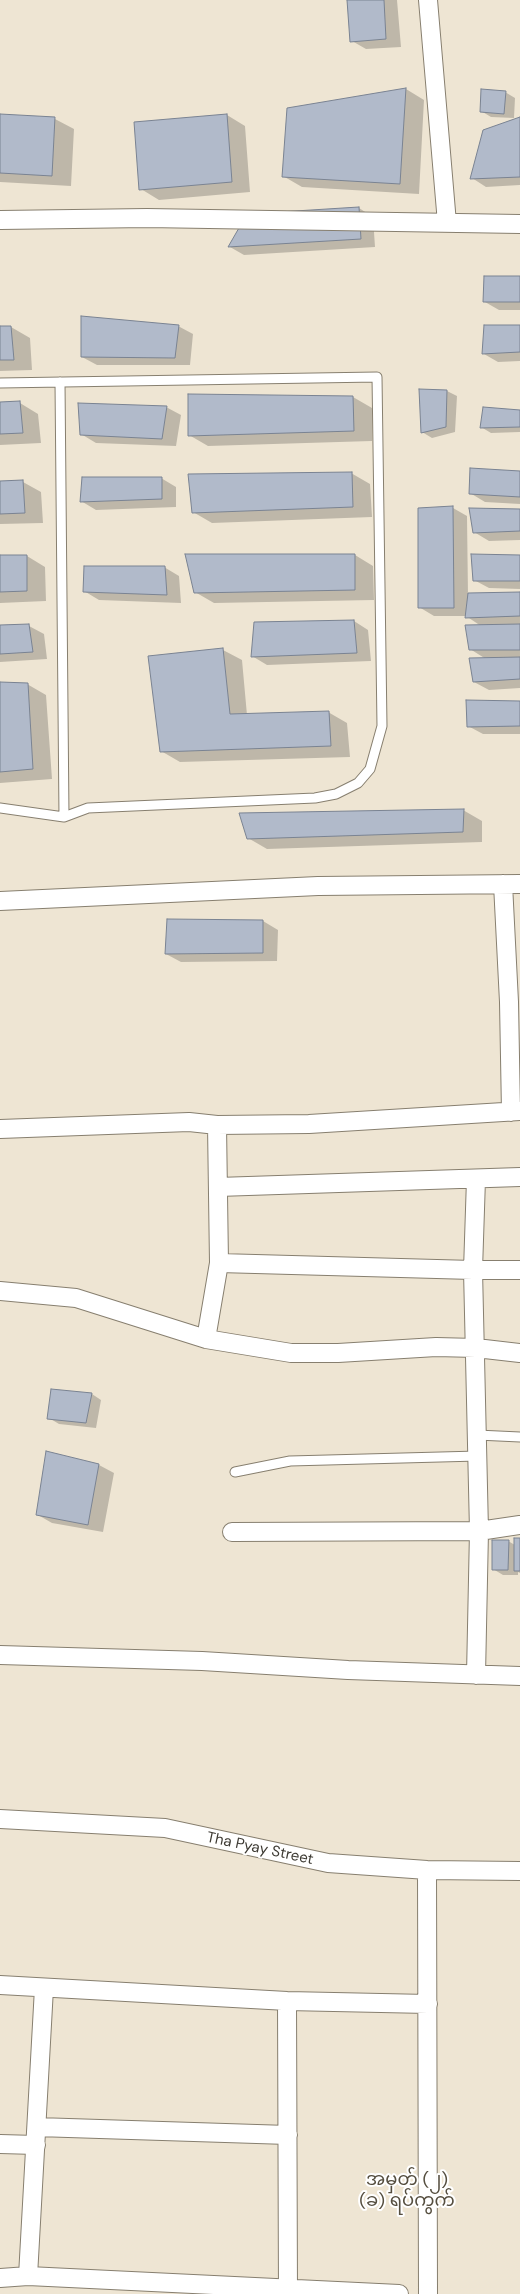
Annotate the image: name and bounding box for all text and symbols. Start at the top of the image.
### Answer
street label: Tha Pyay Street [205,1829,315,1869]
district label: အမှတ် (၂) (ခ) ရပ်ကွက် [359,2169,455,2212]

